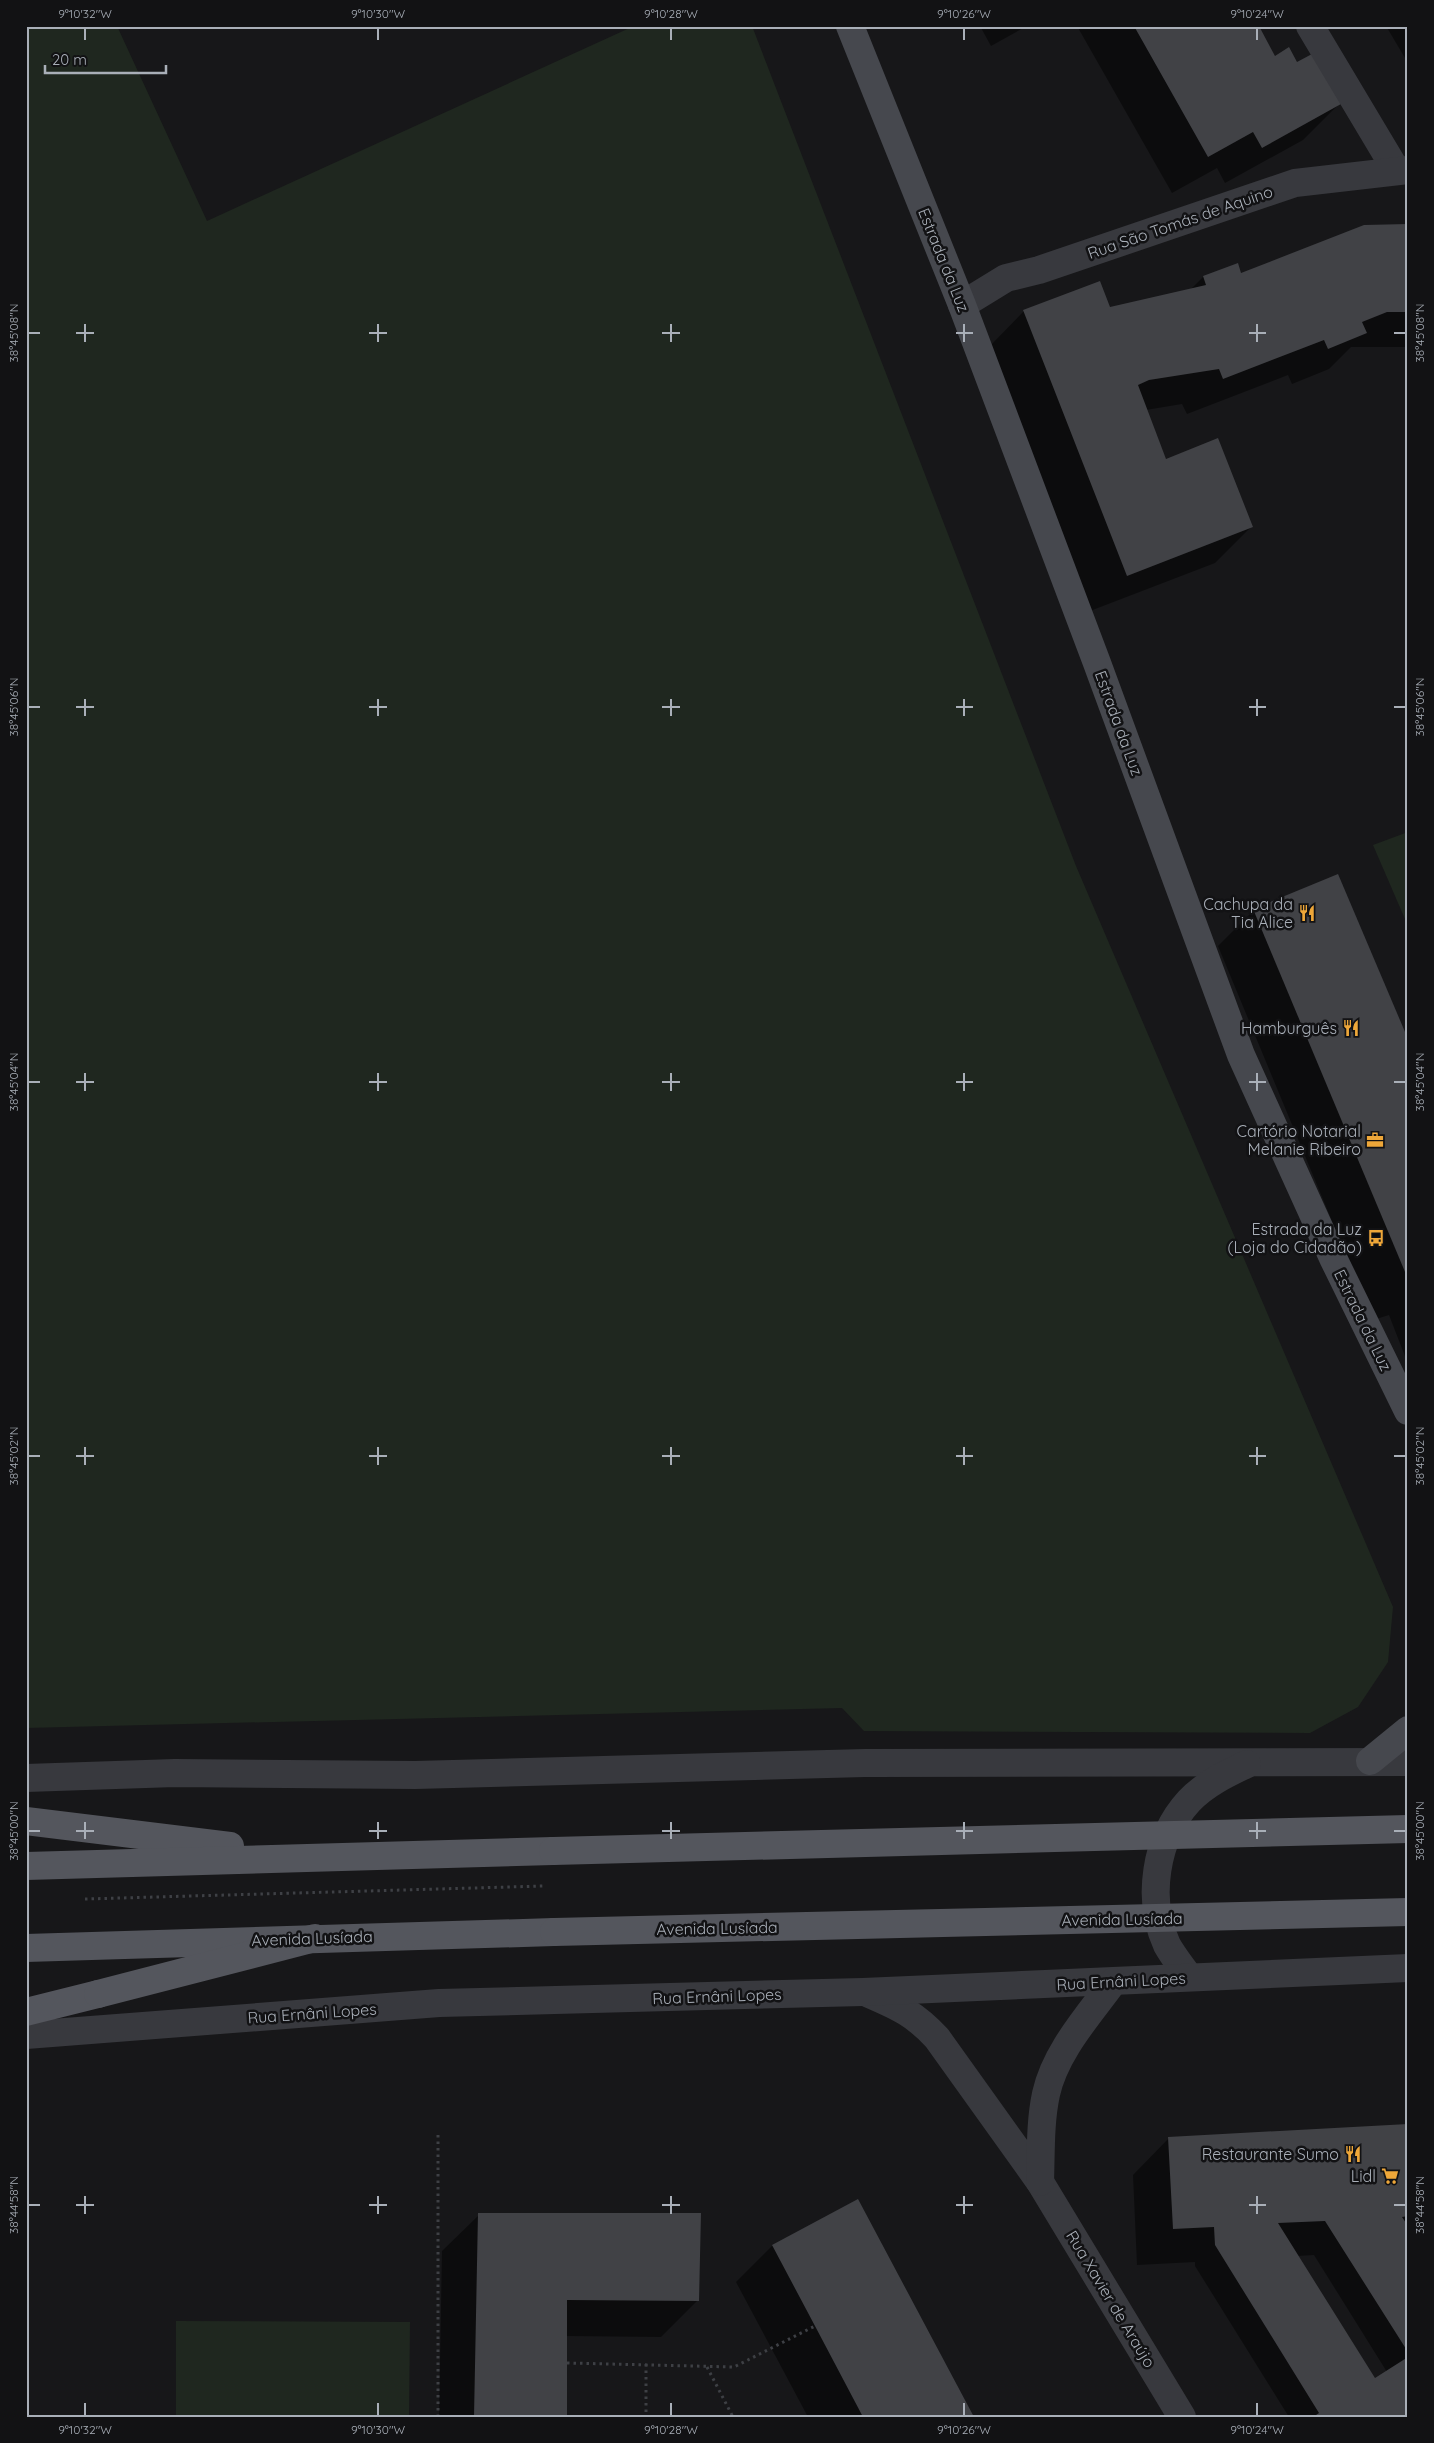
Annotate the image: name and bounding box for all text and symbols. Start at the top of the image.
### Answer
text: 9°10'32"W [58,6,112,21]
text: 9°10'30"W [351,6,405,21]
text: 9°10'28"W [644,6,698,21]
text: 9°10'26"W [937,6,991,21]
text: 9°10'24"W [1230,6,1284,21]
scale bar [45,42,166,74]
text: 20 m [52,50,87,69]
street label: Rua São Tomás de Aquino [1085,181,1275,263]
street label: Estrada da Luz [914,205,974,315]
text: 38°45'08"N [6,304,21,362]
text: 38°45'08"N [1412,304,1427,362]
street label: Estrada da Luz [1091,668,1147,778]
text: 38°45'06"N [6,678,21,736]
text: 38°45'06"N [1412,678,1427,736]
place label: Cachupa da Tia Alice [1203,894,1293,932]
restaurant icon: Cachupa da Tia Alice [1297,903,1317,923]
place label: Hamburguês [1241,1018,1337,1038]
restaurant icon: Hamburguês [1341,1018,1361,1038]
text: 38°45'04"N [6,1053,21,1111]
text: 38°45'04"N [1412,1053,1427,1111]
place label: Cartório Notarial Melanie Ribeiro [1237,1121,1361,1159]
office icon: Cartório Notarial Melanie Ribeiro [1365,1130,1385,1150]
place label: Estrada da Luz (Loja do Cidadão) [1227,1219,1362,1257]
bus stop icon: Estrada da Luz (Loja do Cidadão) [1366,1228,1386,1248]
street label: Estrada da Luz [1330,1266,1396,1374]
text: 38°45'02"N [6,1426,21,1486]
text: 38°45'02"N [1412,1426,1427,1486]
text: 38°45'00"N [6,1801,21,1861]
text: 38°45'00"N [1412,1801,1427,1861]
street label: Avenida Lusíada [1061,1908,1183,1930]
street label: Avenida Lusíada [656,1917,778,1939]
street label: Avenida Lusíada [251,1926,373,1950]
street label: Rua Ernâni Lopes [1056,1968,1186,1994]
street label: Rua Ernâni Lopes [652,1984,782,2008]
street label: Rua Ernâni Lopes [247,1999,377,2027]
place label: Restaurante Sumo [1202,2144,1339,2164]
restaurant icon: Restaurante Sumo [1343,2144,1363,2164]
place label: Lidl [1351,2166,1376,2186]
supermarket icon: Lidl [1380,2166,1400,2186]
text: 38°44'58"N [6,2176,21,2234]
text: 38°44'58"N [1412,2176,1427,2234]
street label: Rua Xavier de Araújo [1062,2227,1160,2371]
text: 9°10'32"W [58,2422,112,2437]
text: 9°10'30"W [351,2422,405,2437]
text: 9°10'28"W [644,2422,698,2437]
text: 9°10'26"W [937,2422,991,2437]
text: 9°10'24"W [1230,2422,1284,2437]

